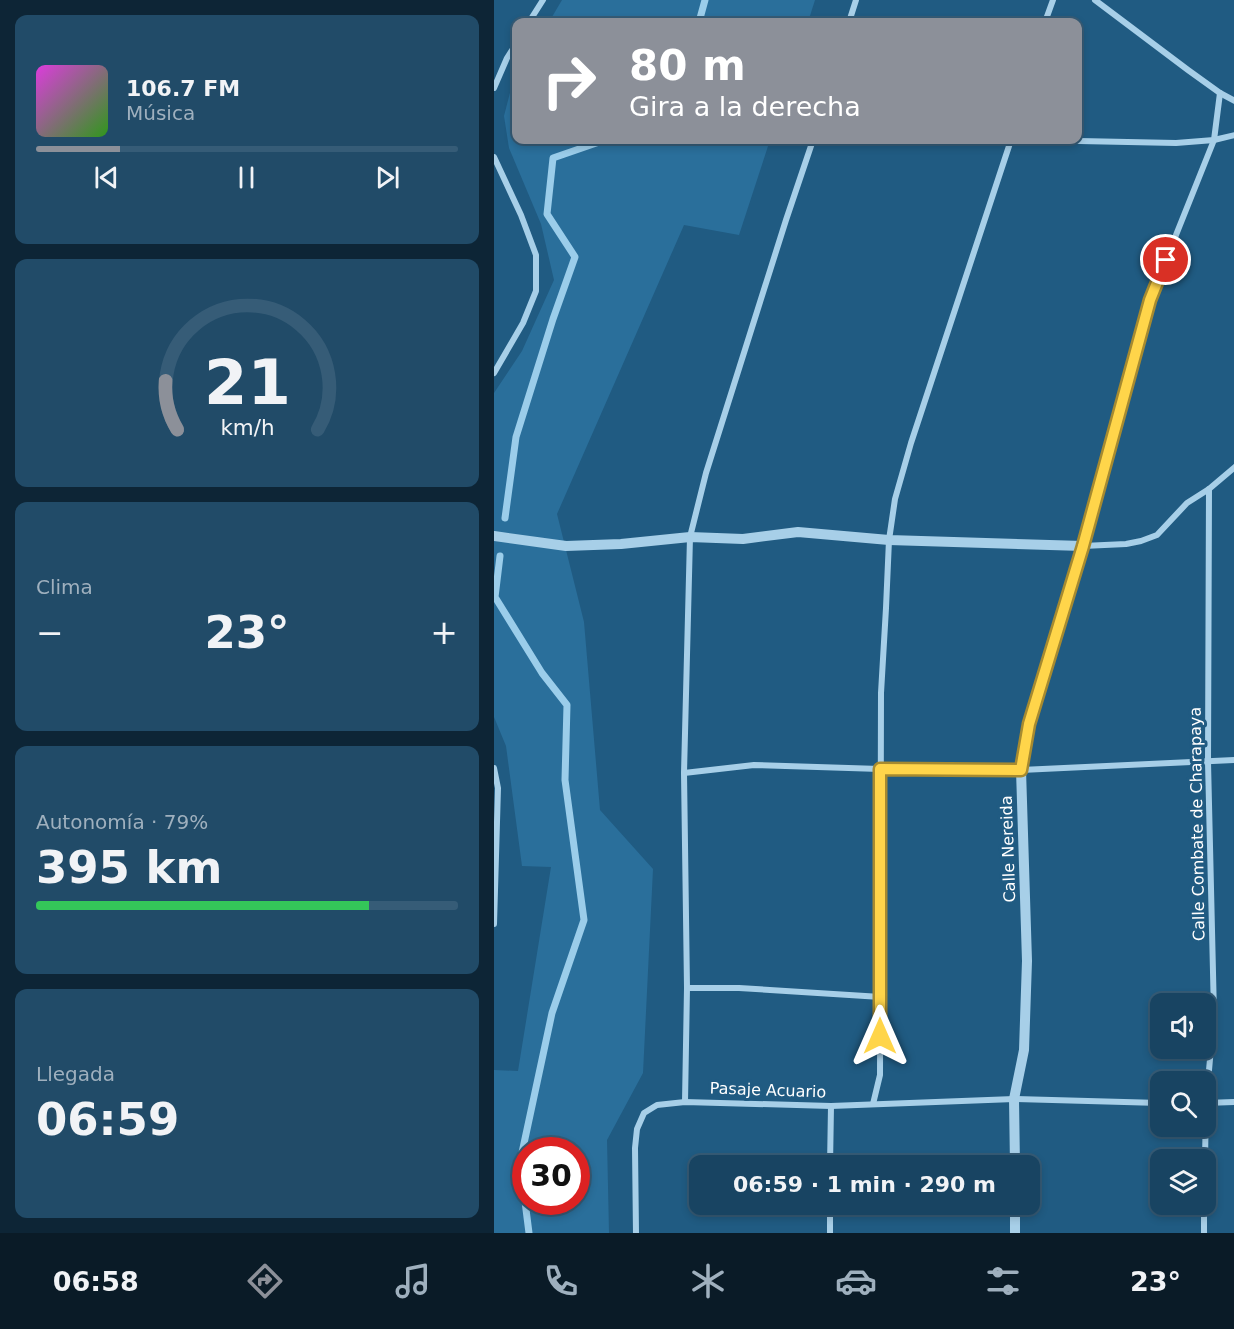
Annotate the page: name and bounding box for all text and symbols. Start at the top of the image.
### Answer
text: 80 m [629,41,746,90]
icon: right [530,42,608,120]
text: 106.7 FM [126,76,240,101]
text: Gira a la derecha [629,91,861,122]
text: Música [126,101,195,125]
icon: previous [90,161,123,194]
icon: pause [230,161,263,194]
icon: next [371,161,404,194]
pin [1140,234,1191,285]
icon: arrive [1149,243,1182,276]
text: 21 [204,346,290,419]
text: km/h [220,415,274,440]
text: Clima [36,575,93,599]
text: 23° [204,606,290,659]
text: − [36,613,64,652]
text: + [430,613,458,652]
street label: Calle Combate de Charapaya [1185,707,1209,941]
street label: Calle Nereida [997,795,1019,903]
text: Autonomía · 79% [36,810,208,834]
text: 395 km [36,841,222,894]
map controls [1150,993,1216,1215]
button: sound [1150,993,1216,1059]
position arrow [848,1004,912,1068]
text: Llegada [36,1062,115,1086]
button: search [1150,1071,1216,1137]
street label: Pasaje Acuario [709,1078,827,1102]
text: 06:59 [36,1093,179,1146]
speed limit sign: 30 [512,1137,590,1215]
button: layers [1150,1149,1216,1215]
text: 06:59 · 1 min · 290 m [733,1172,996,1197]
icon: directions [244,1260,286,1302]
icon: music [392,1260,434,1302]
icon: phone [540,1260,582,1302]
icon: climate [687,1260,729,1302]
icon: car [835,1260,877,1302]
icon: filters [982,1260,1024,1302]
text: 06:58 [53,1266,139,1297]
text: 23° [1130,1266,1181,1297]

